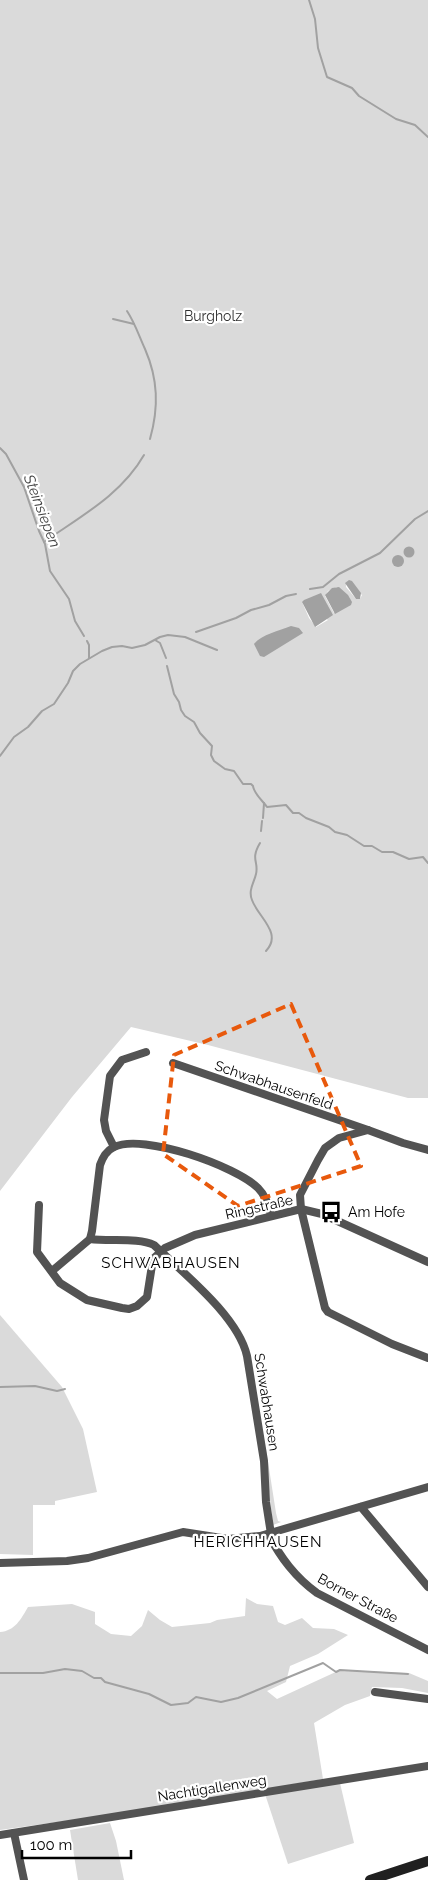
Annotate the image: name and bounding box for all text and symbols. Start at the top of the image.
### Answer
park label: Burgholz [184,308,242,324]
water label: Steinsiepen [20,471,64,550]
street label: Schwabhausenfeld [213,1057,335,1113]
street label: Ringstraße [224,1191,294,1223]
bus stop icon: Am Hofe [318,1199,344,1225]
place label: Am Hofe [348,1204,405,1220]
district label: SCHWABHAUSEN [101,1254,241,1272]
street label: Schwabhausen [251,1352,283,1452]
district label: HERICHHAUSEN [194,1533,323,1551]
street label: Borner Straße [315,1570,401,1626]
street label: Nachtigallenweg [156,1771,268,1805]
scale bar [22,1828,131,1860]
text: 100 m [30,1836,72,1854]

